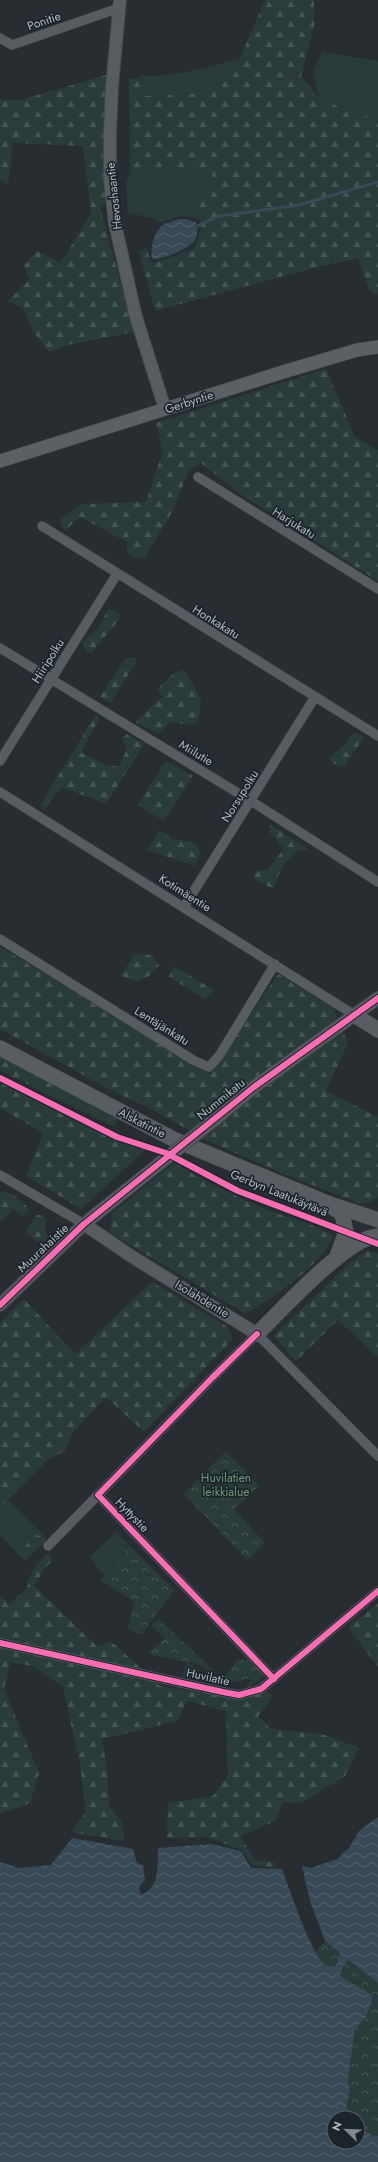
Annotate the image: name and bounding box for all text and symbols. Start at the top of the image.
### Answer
street label: Ponitie [25,7,63,35]
street label: Hevoshaantie [102,162,126,230]
street label: Gerbyntie [162,386,216,418]
street label: Harjukatu [269,503,319,543]
street label: Honkakatu [189,600,243,644]
street label: Hiiripolku [27,635,69,687]
street label: Miilutie [175,736,217,770]
street label: Norsupolku [217,766,263,826]
street label: Kotimäentie [155,870,215,916]
street label: Lentäjänkatu [131,1002,193,1050]
street label: Nummikatu [193,1074,249,1124]
street label: Alskatintie [115,1103,169,1143]
street label: Gerbyn Laatukäytävä [228,1165,331,1221]
street label: Muurahaistie [13,1219,73,1277]
street label: Isolahdentie [171,1276,233,1322]
park label: Huvilatien leikkialue [201,1469,251,1501]
street label: Hyttystie [111,1494,153,1536]
street label: Huvilatie [185,1664,231,1690]
north arrow [326,2110,366,2150]
text: N [328,2119,346,2133]

